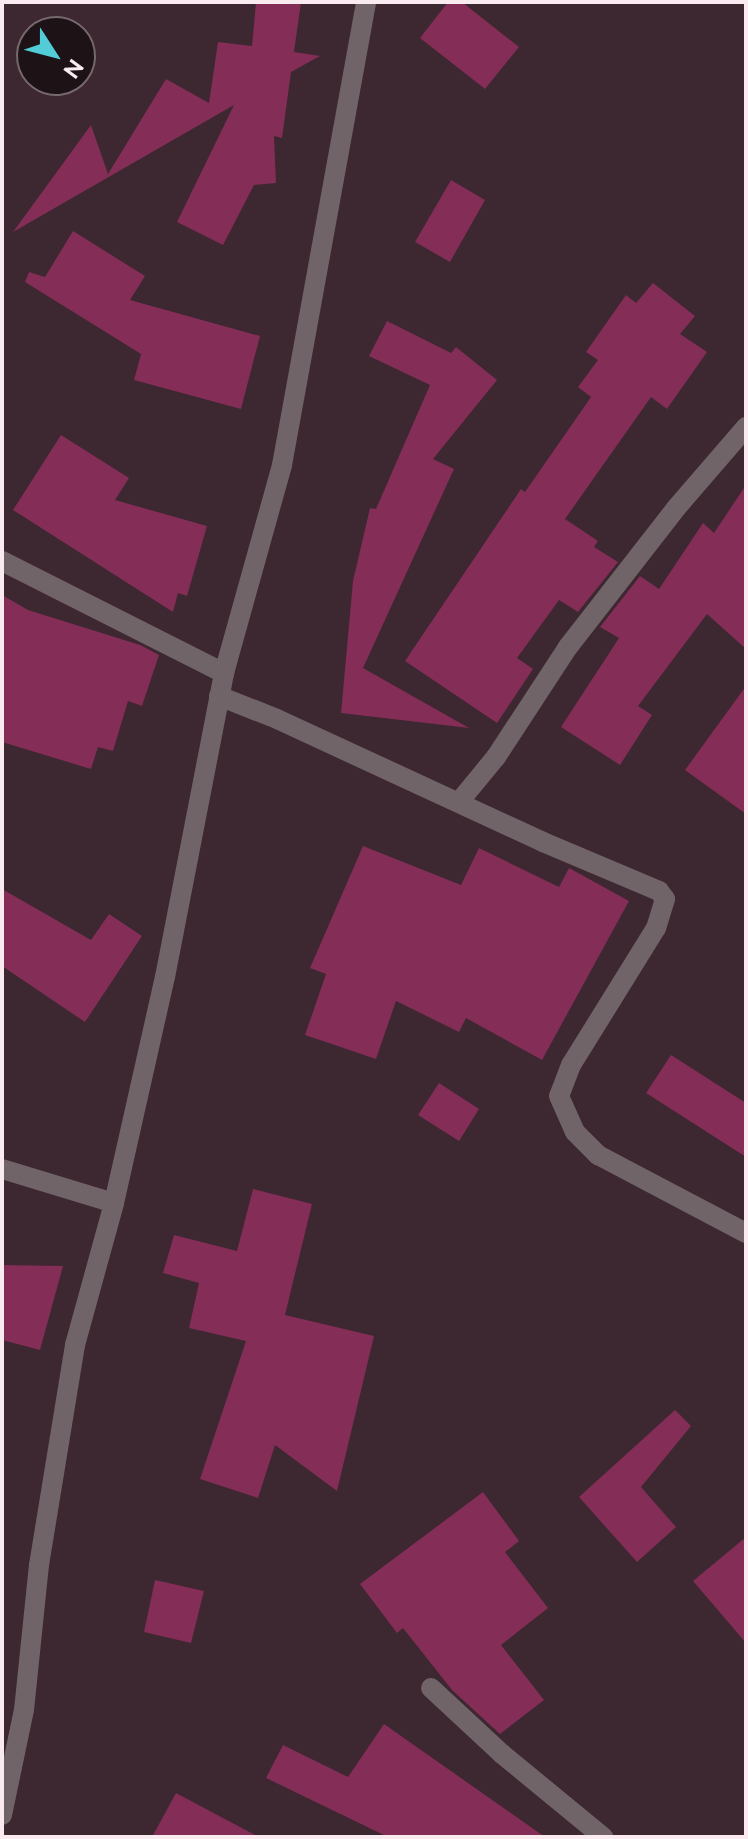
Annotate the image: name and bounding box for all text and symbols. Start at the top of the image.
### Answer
north arrow [16,16,96,96]
text: N [58,54,89,83]

